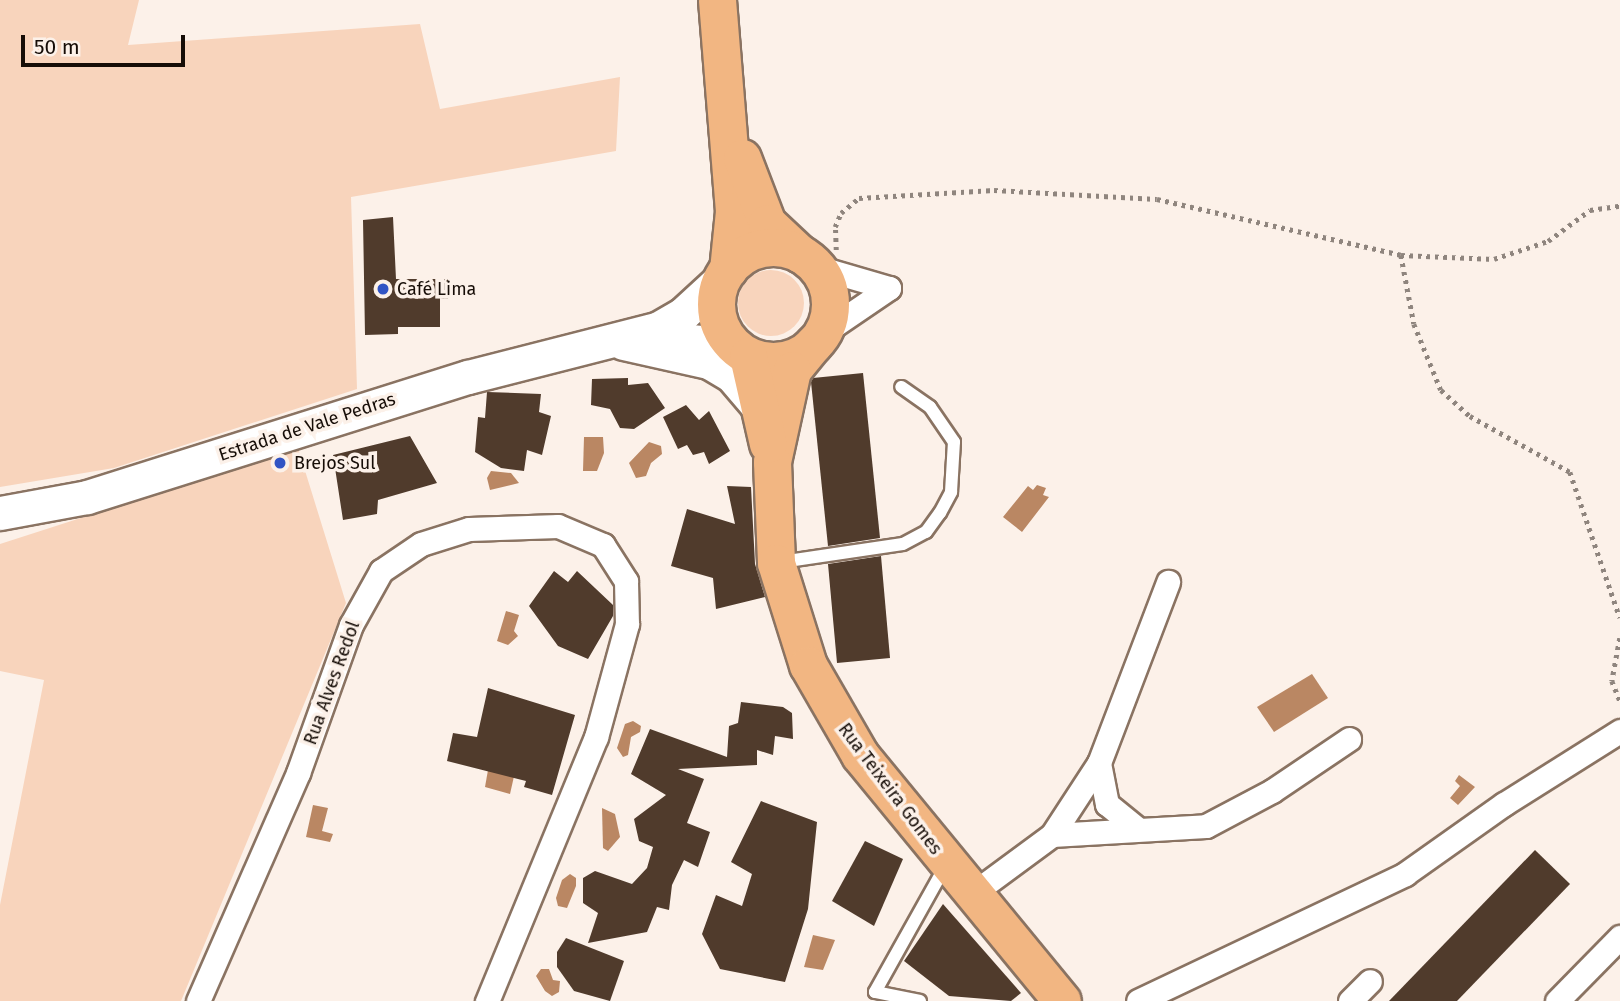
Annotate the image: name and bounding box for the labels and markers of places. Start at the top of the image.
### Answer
place label: Café Lima [397,278,476,300]
marker: Café Lima [375,281,391,297]
place label: Brejos Sul [294,452,375,474]
marker: Brejos Sul [272,455,288,471]

